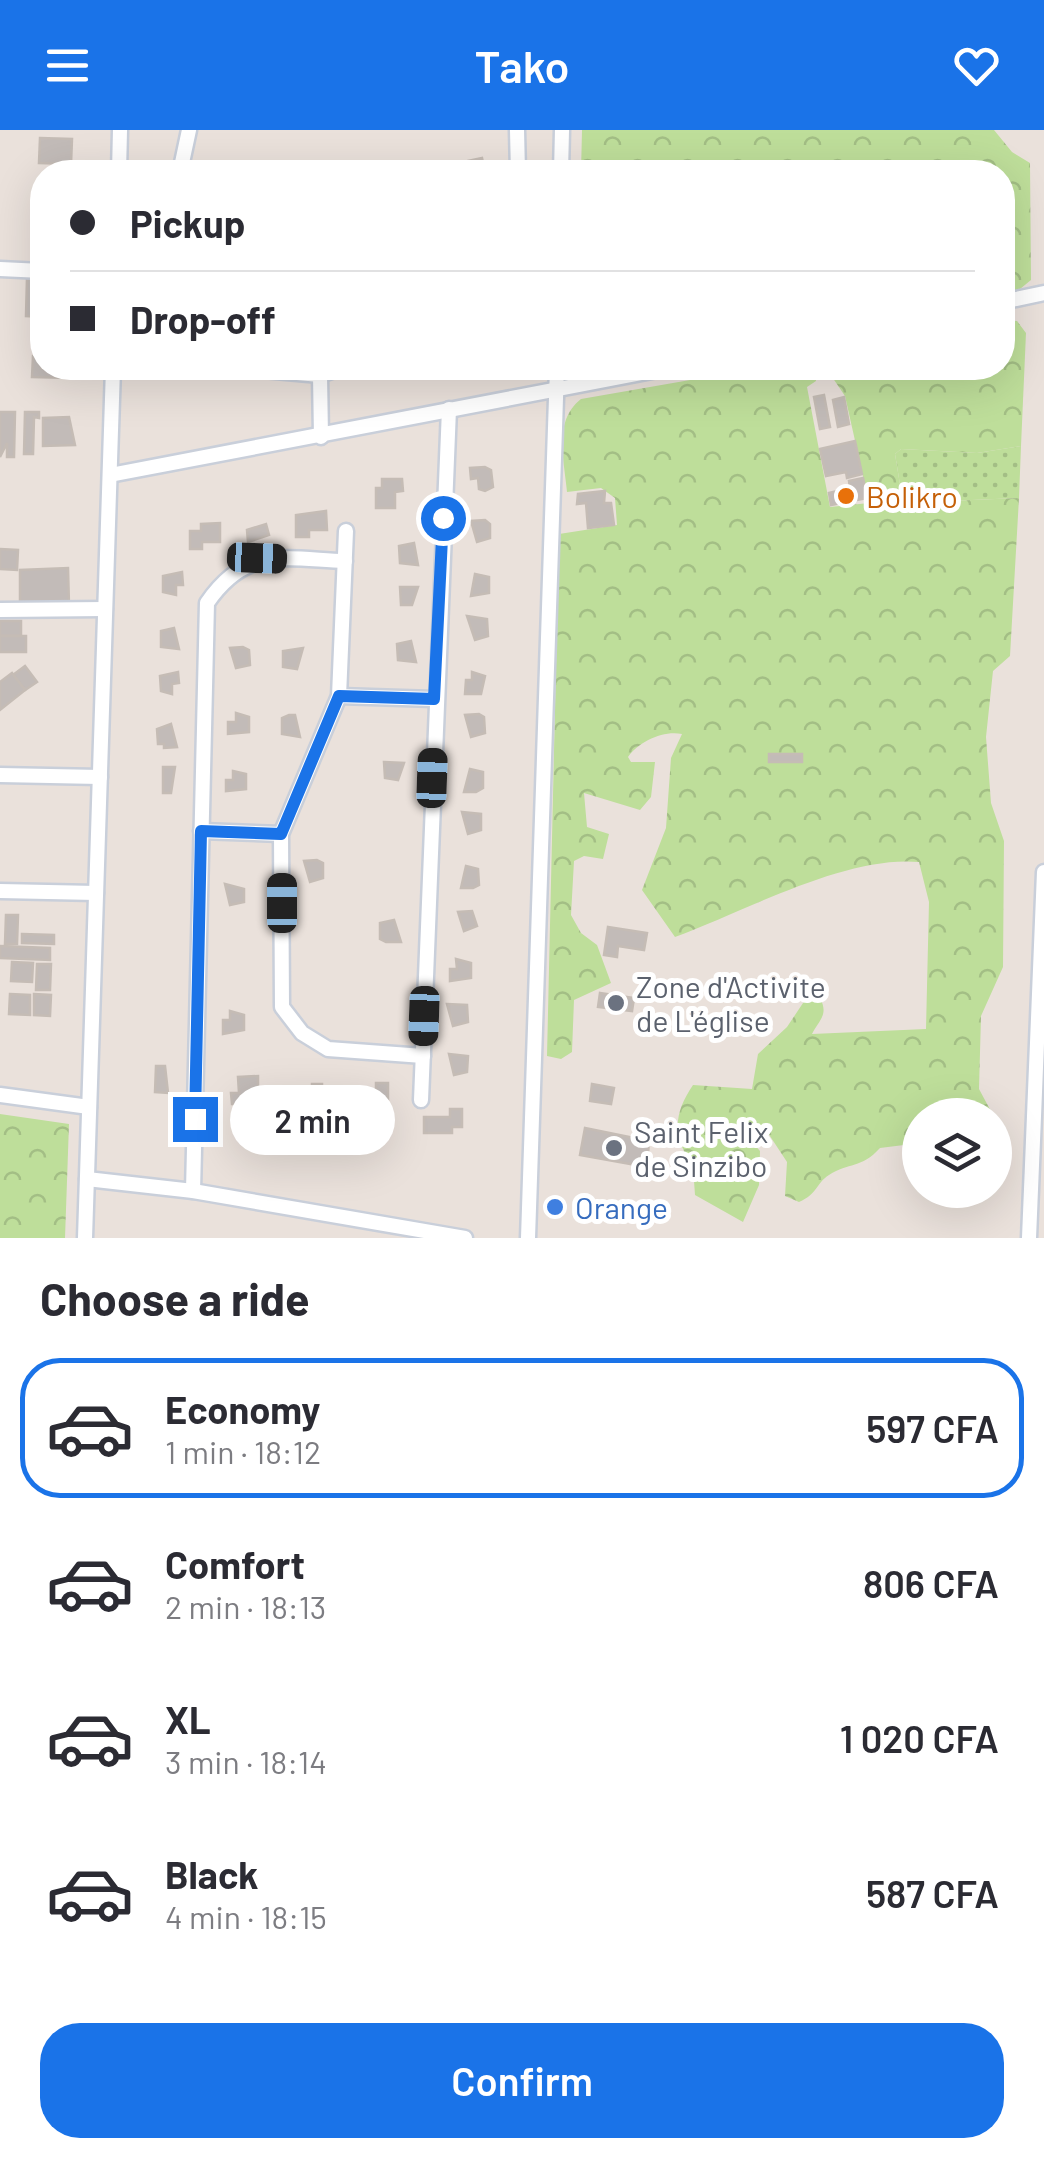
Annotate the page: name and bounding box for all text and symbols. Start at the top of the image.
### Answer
icon: menu [40,38,95,93]
text: Tako [474,38,570,92]
icon: heart [949,38,1004,93]
text: Pickup [130,200,245,246]
text: Drop-off [130,296,276,342]
place label: Bolikro [866,478,958,514]
marker: Bolikro [835,485,857,507]
route start [421,496,466,541]
car [226,542,288,574]
car [416,747,448,809]
car [267,873,297,933]
place label: Zone d'Activite de L'église [636,968,826,1038]
car [408,985,440,1047]
marker: Zone d'Activite de L'église [605,992,627,1014]
callout: 2 min [230,1084,395,1154]
route end [173,1097,218,1142]
map controls [902,1098,1012,1208]
button: layers [902,1098,1012,1208]
text: 2 min [274,1101,351,1139]
place label: Saint Felix de Sinzibo [634,1113,768,1183]
marker: Saint Felix de Sinzibo [603,1137,625,1159]
place label: Orange [575,1189,668,1225]
marker: Orange [544,1196,566,1218]
text: Choose a ride [40,1271,310,1325]
icon: car [45,1383,135,1473]
text: Economy [165,1386,320,1432]
text: 597 CFA [866,1405,999,1451]
text: 1 min · 18:12 [165,1432,321,1470]
icon: car [45,1538,135,1628]
text: Comfort [165,1541,305,1587]
text: 806 CFA [863,1560,999,1606]
text: 2 min · 18:13 [165,1587,326,1625]
icon: car [45,1693,135,1783]
text: XL [165,1696,211,1742]
text: 1 020 CFA [840,1715,999,1761]
text: 3 min · 18:14 [165,1742,327,1780]
icon: car [45,1848,135,1938]
text: Black [165,1851,259,1897]
text: 587 CFA [866,1870,999,1916]
text: 4 min · 18:15 [165,1897,327,1935]
button: Confirm [40,2023,1004,2138]

